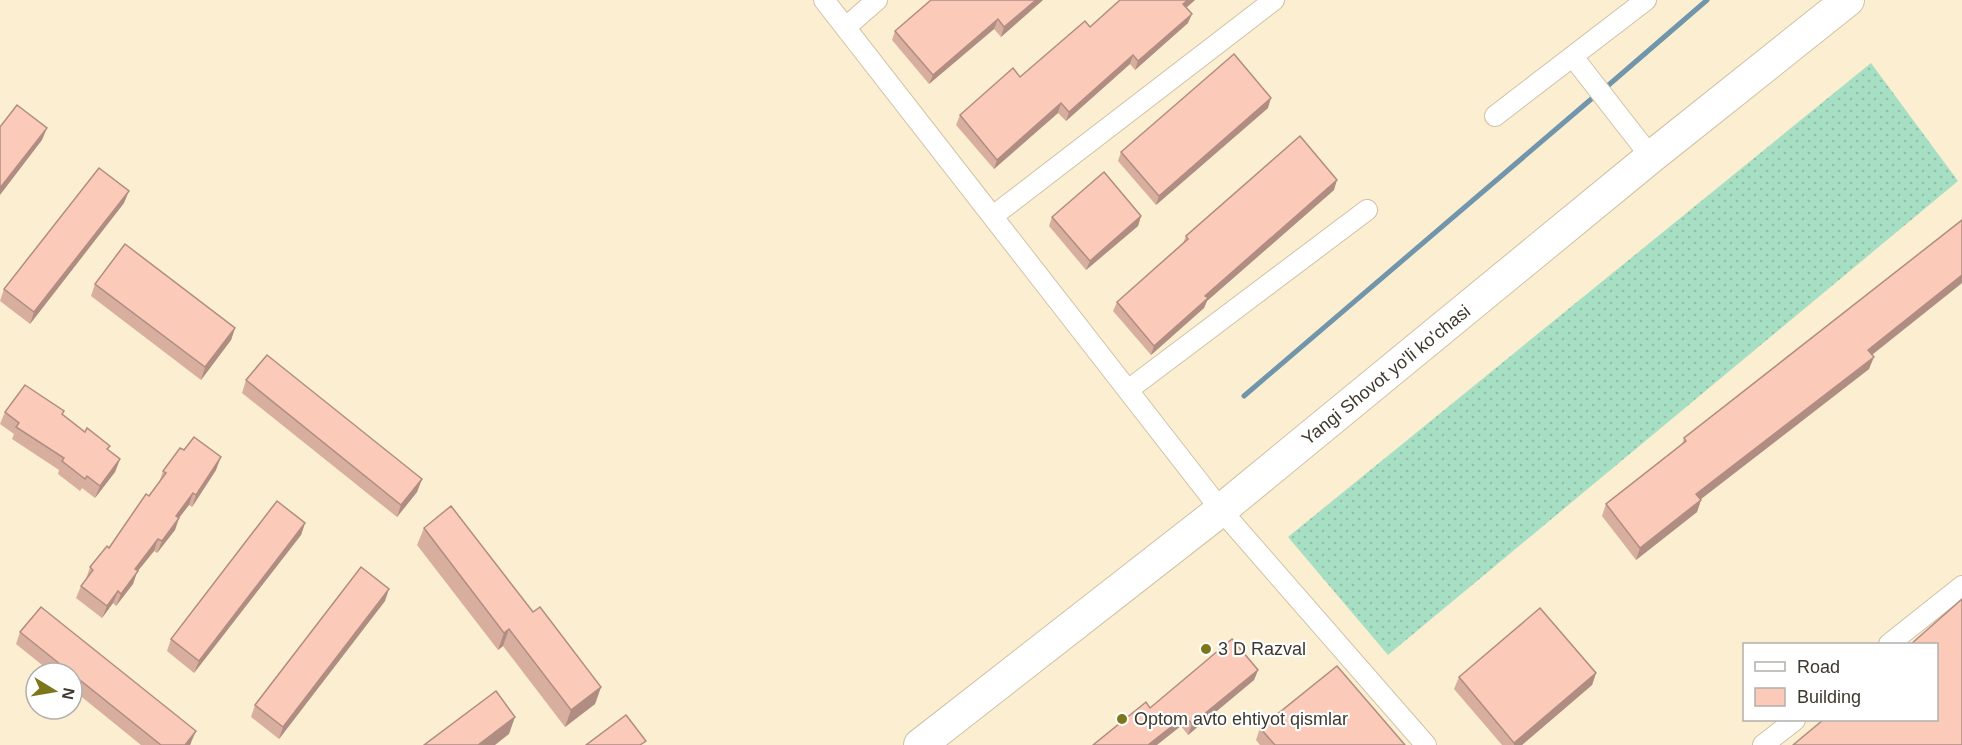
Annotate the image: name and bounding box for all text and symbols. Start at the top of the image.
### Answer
street label: Yangi Shovot yo'li ko'chasi [1298,301,1474,449]
place label: 3 D Razval [1218,639,1306,659]
marker: 3 D Razval [1199,642,1213,656]
legend [1743,643,1938,721]
text: Road [1797,657,1840,677]
north arrow [24,661,84,721]
text: N [59,686,78,701]
text: Building [1797,687,1861,707]
place label: Optom avto ehtiyot qismlar [1134,709,1348,729]
marker: Optom avto ehtiyot qismlar [1115,712,1129,726]

